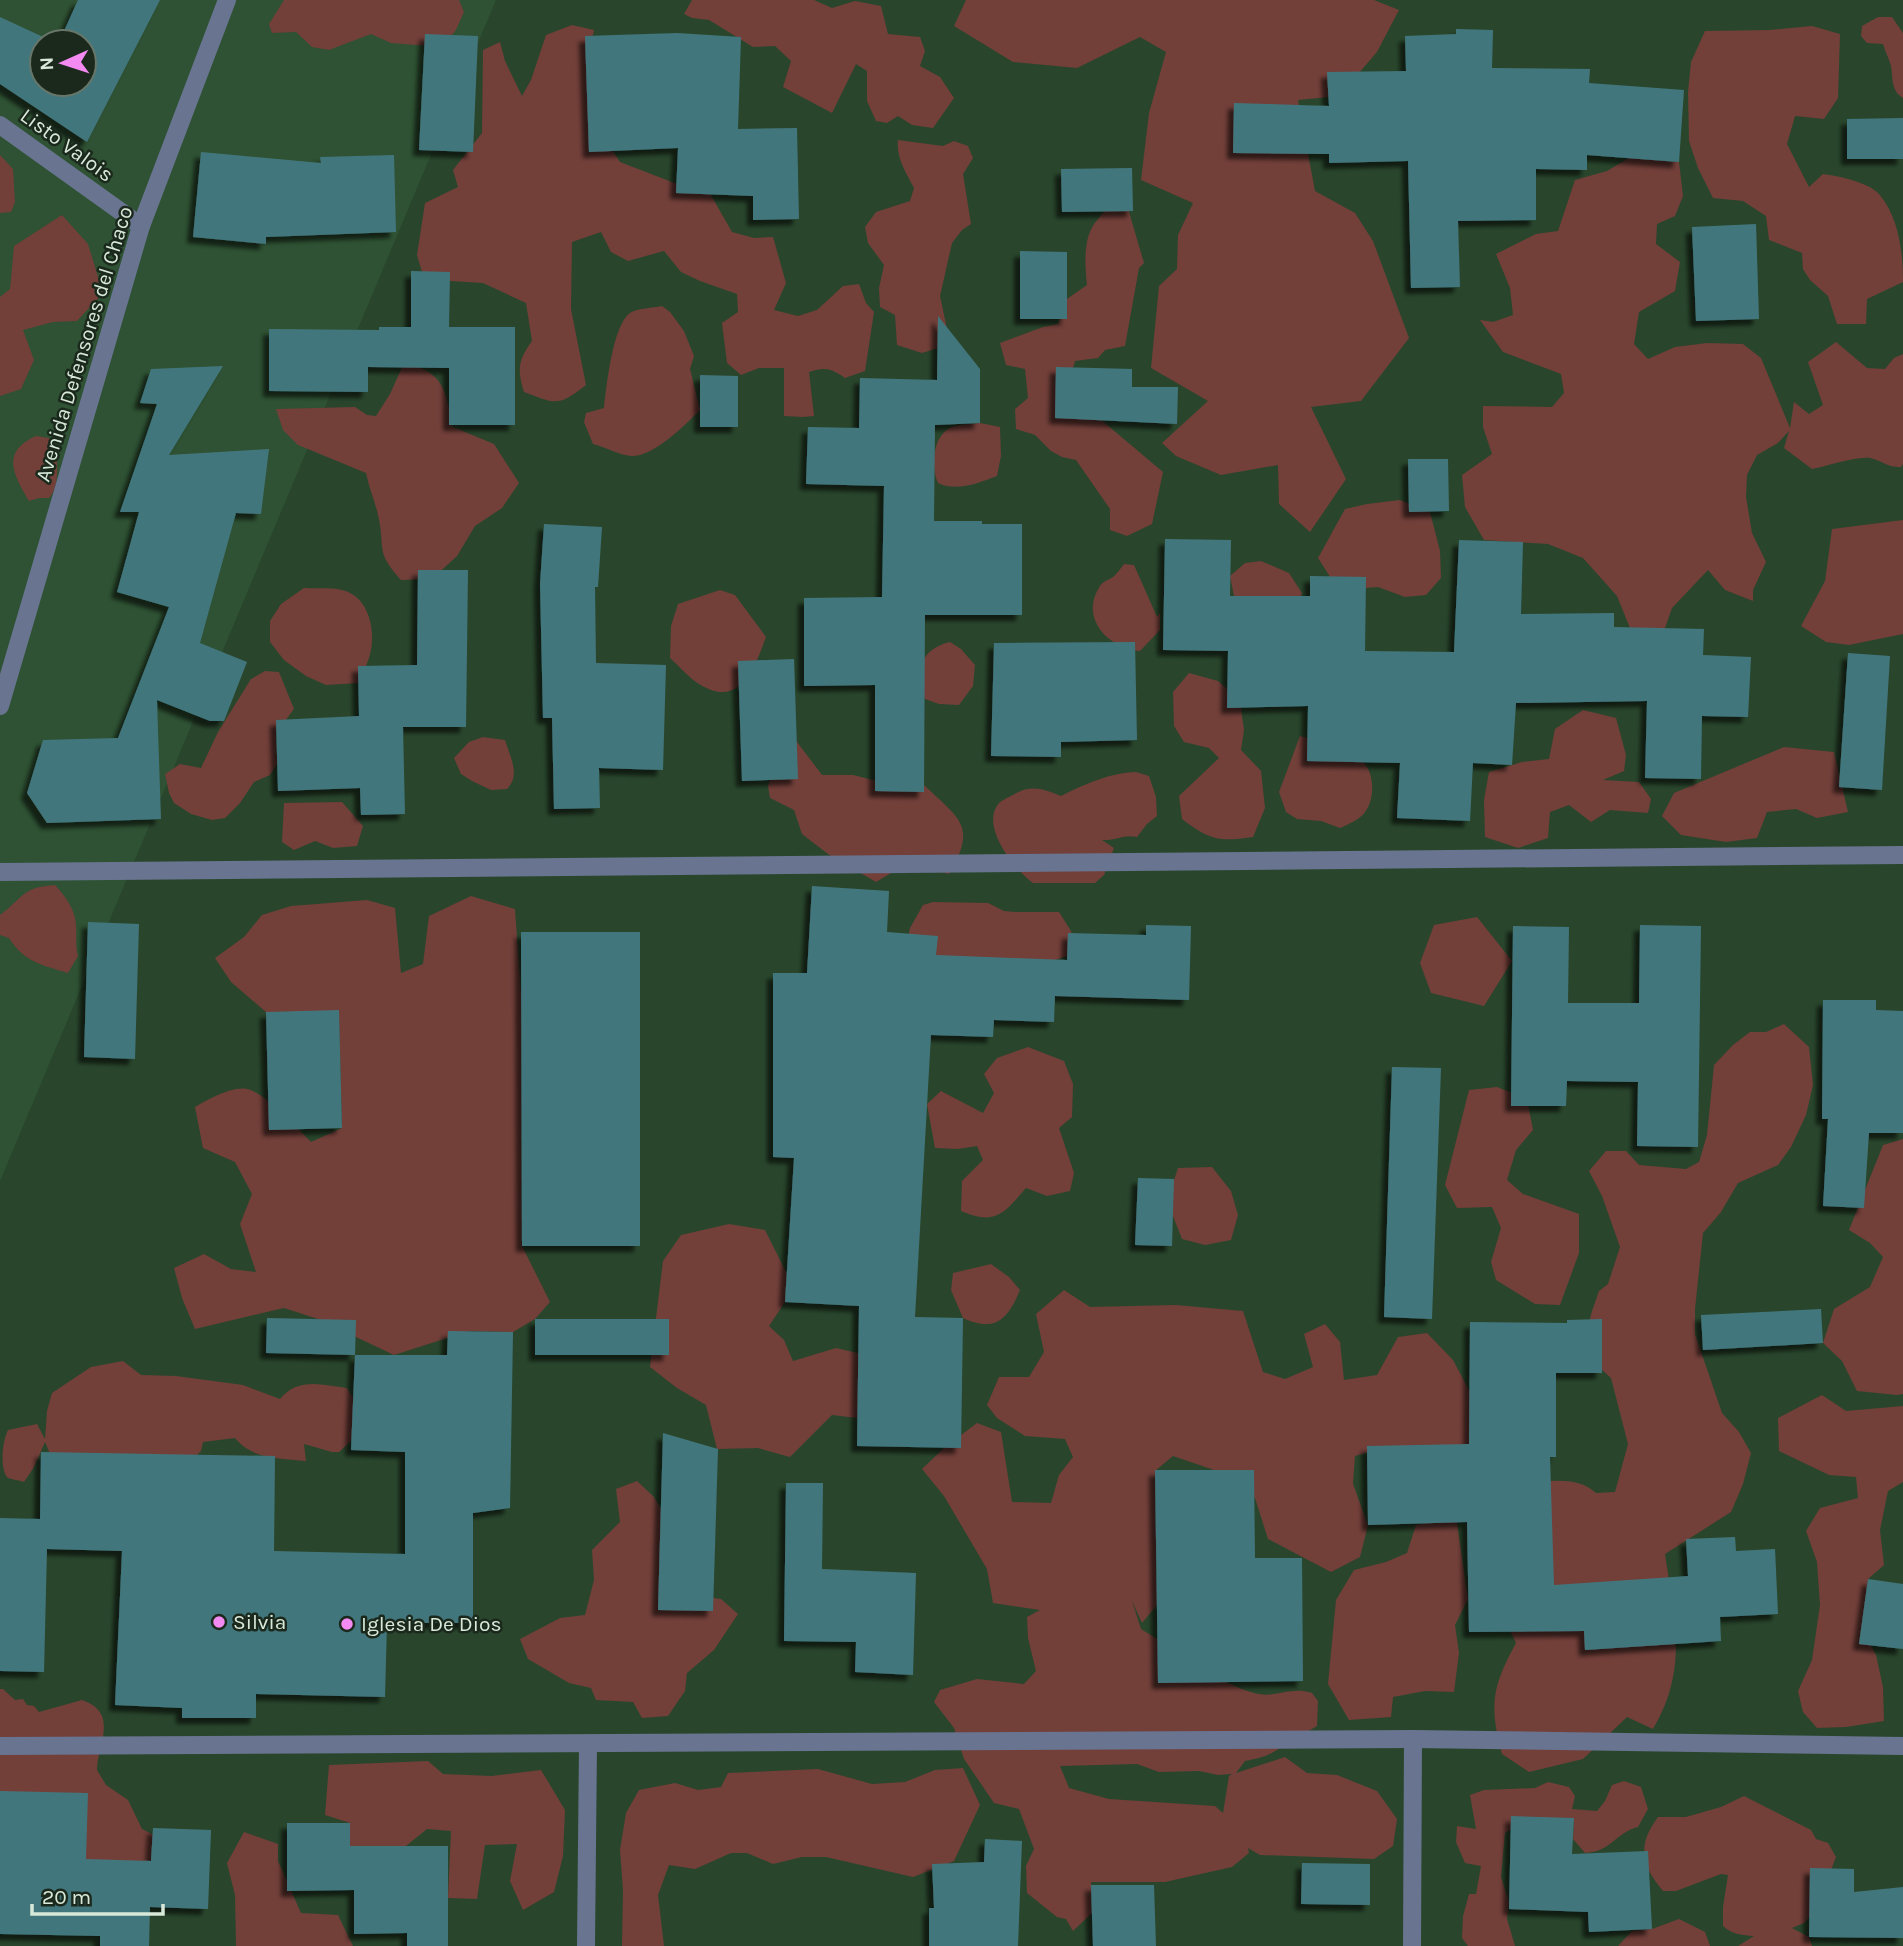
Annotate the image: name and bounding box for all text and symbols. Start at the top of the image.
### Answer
north arrow [28,28,98,98]
text: N [36,56,58,71]
street label: Listo Valois [16,103,118,187]
street label: Avenida Defensores del Chaco [31,203,137,485]
place label: Silvia [233,1610,286,1634]
place label: Iglesia De Dios [361,1612,502,1636]
marker: Silvia [211,1614,227,1630]
marker: Iglesia De Dios [339,1616,355,1632]
scale bar [32,1872,163,1916]
text: 20 m [42,1885,91,1909]

